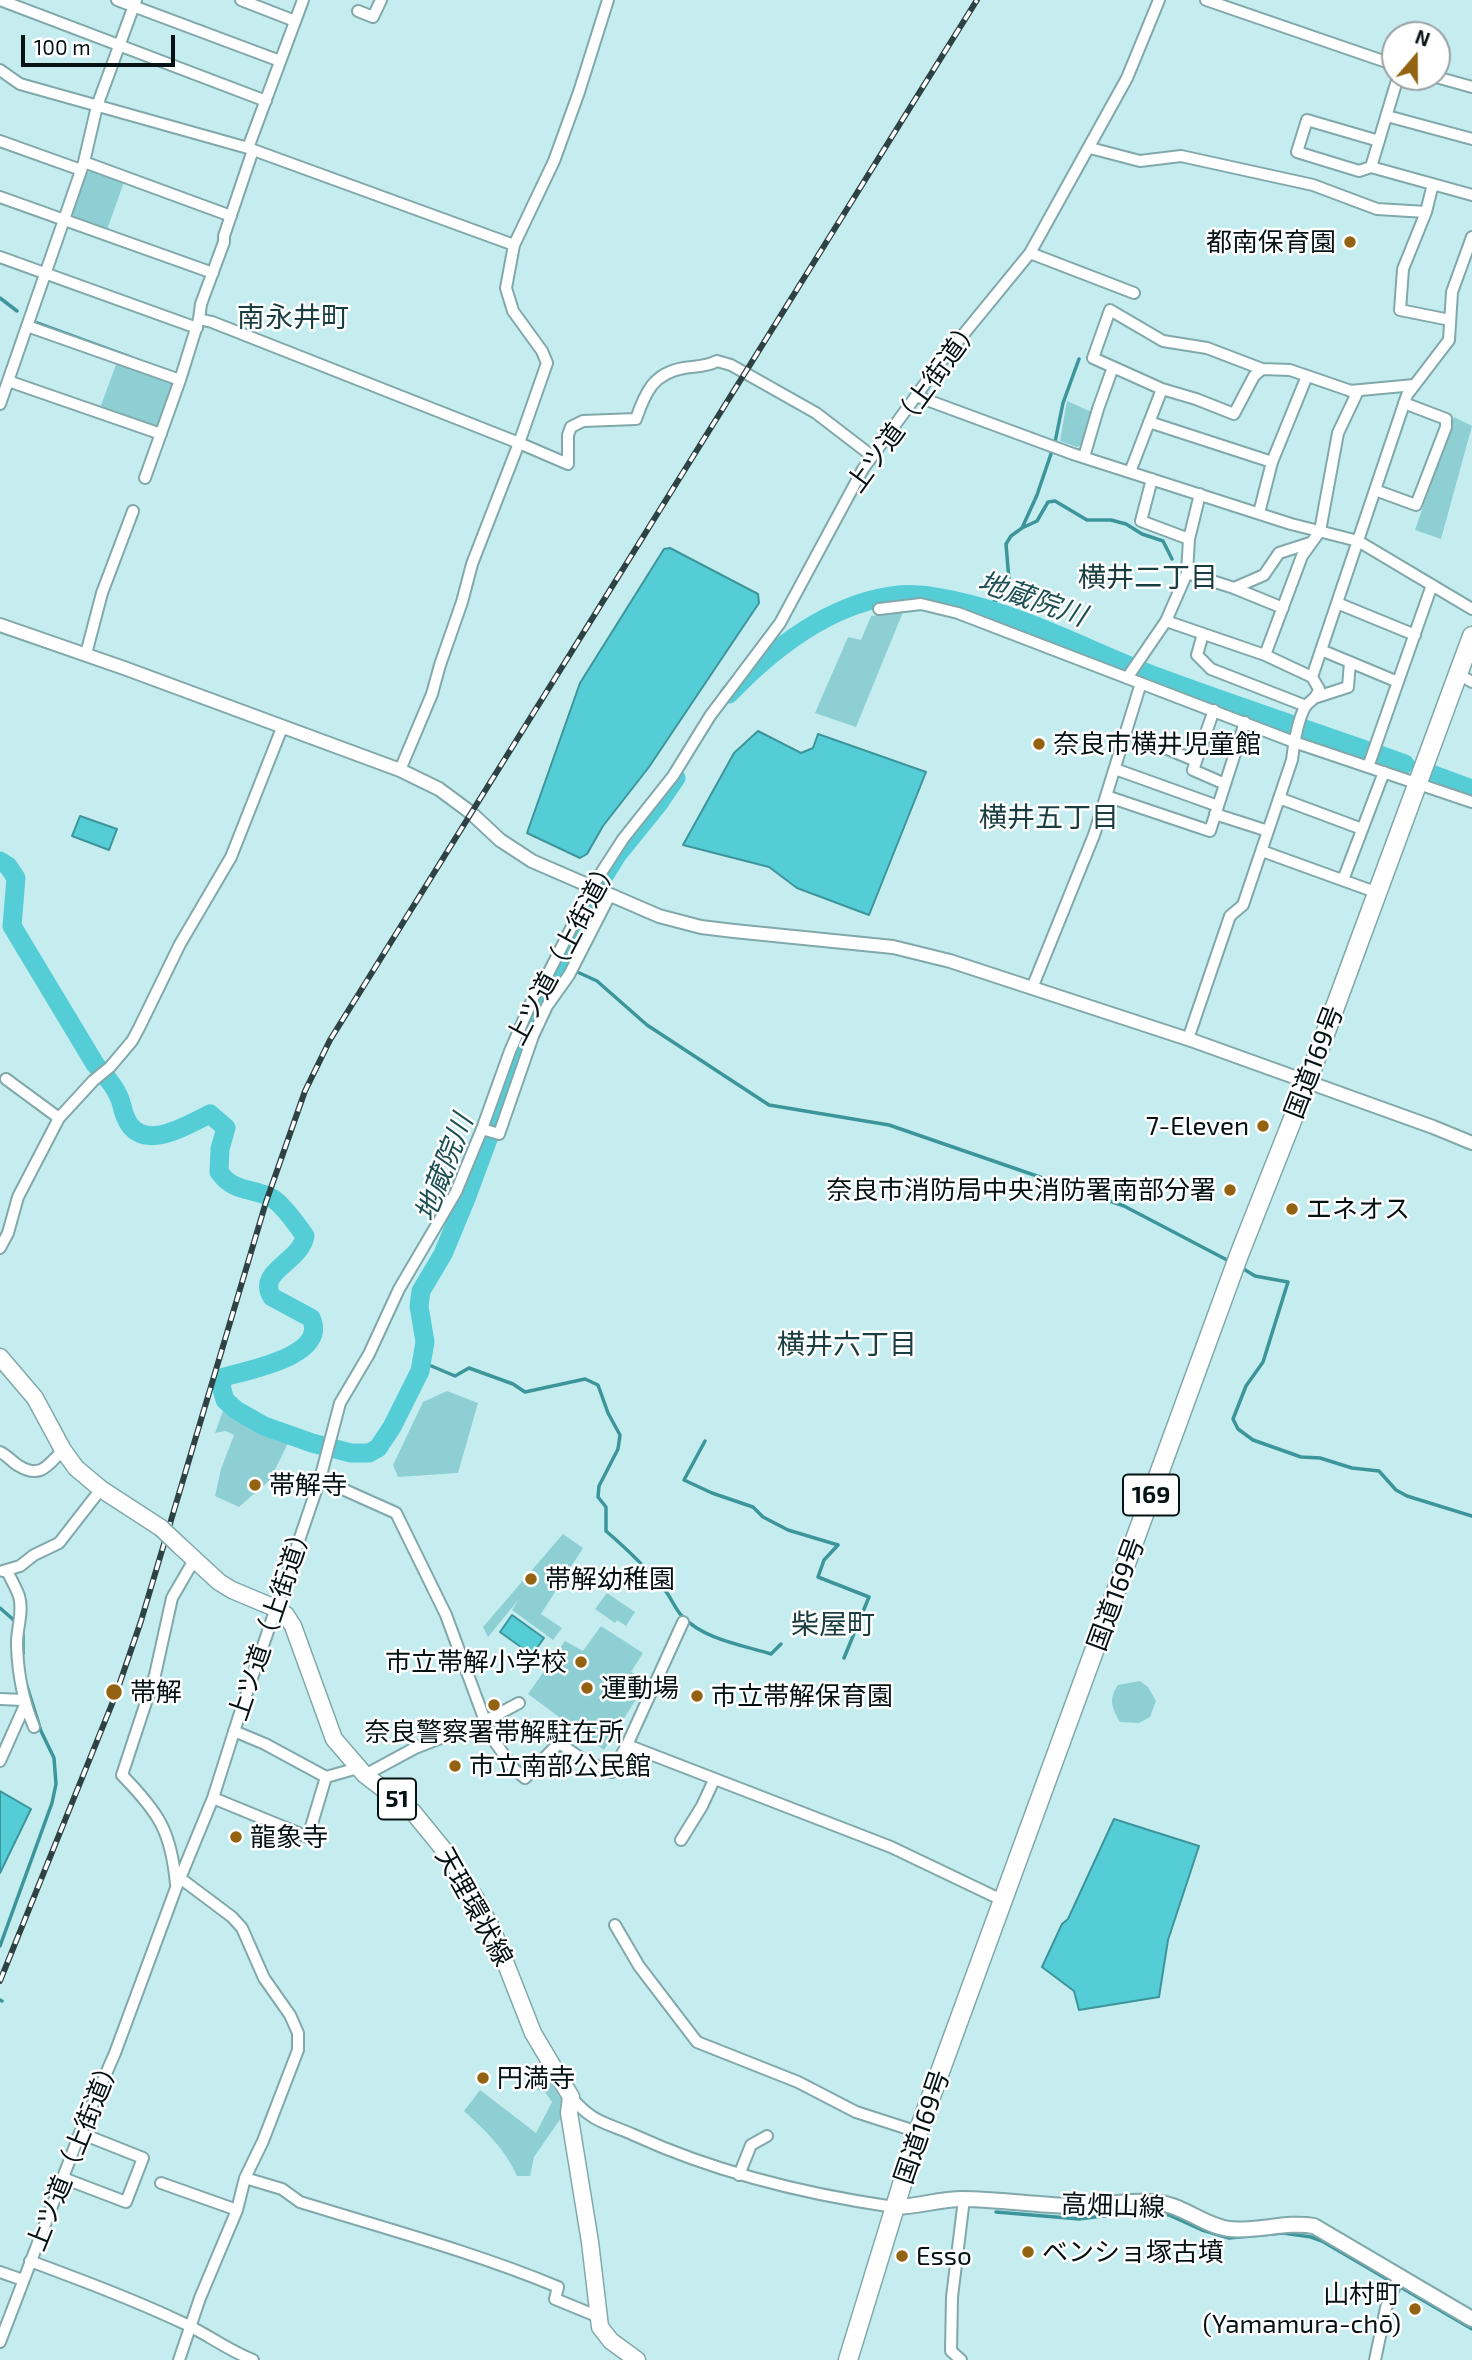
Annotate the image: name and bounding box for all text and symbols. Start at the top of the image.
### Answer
scale bar [24,21,178,65]
north arrow [1381,21,1451,91]
text: N [1412,25,1433,51]
text: 100 m [34,34,91,59]
place label: 都南保育園 [1206,226,1336,258]
marker: 都南保育園 [1342,234,1358,250]
district label: 南永井町 [237,301,349,335]
street label: 上ツ道（上街道） [840,312,988,498]
district label: 横井二丁目 [1078,561,1218,595]
water label: 地蔵院川 [974,565,1090,633]
place label: 奈良市横井児童館 [1053,728,1261,760]
marker: 奈良市横井児童館 [1031,736,1047,752]
district label: 横井五丁目 [979,801,1119,835]
street label: 上ツ道（上街道） [500,852,626,1050]
street label: 国道169号 [1278,1001,1350,1123]
water label: 地蔵院川 [408,1110,480,1226]
place label: 7-Eleven [1146,1110,1249,1142]
marker: 7-Eleven [1255,1118,1271,1134]
place label: 奈良市消防局中央消防署南部分署 [826,1174,1216,1206]
marker: 奈良市消防局中央消防署南部分署 [1222,1182,1238,1198]
place label: エネオス [1306,1193,1410,1225]
marker: エネオス [1284,1201,1300,1217]
district label: 横井六丁目 [777,1328,917,1362]
place label: 帯解寺 [269,1469,347,1501]
road number: 169 [1123,1475,1179,1516]
marker: 帯解寺 [247,1477,263,1493]
street label: 上ツ道（上街道） [222,1518,320,1724]
street label: 国道169号 [1081,1533,1151,1655]
place label: 帯解幼稚園 [545,1563,675,1595]
marker: 帯解幼稚園 [523,1571,539,1587]
district label: 柴屋町 [791,1608,875,1642]
place label: 市立帯解小学校 [385,1646,567,1678]
marker: 市立帯解小学校 [573,1654,589,1670]
place label: 運動場 [601,1672,679,1704]
place label: 帯解 [130,1676,182,1708]
marker: 運動場 [579,1680,595,1696]
place label: 市立帯解保育園 [711,1680,893,1712]
marker: 帯解 [104,1682,124,1702]
marker: 市立帯解保育園 [689,1688,705,1704]
marker: 奈良警察署帯解駐在所 [486,1697,502,1713]
place label: 奈良警察署帯解駐在所 [364,1716,624,1748]
place label: 市立南部公民館 [469,1750,651,1782]
marker: 市立南部公民館 [447,1758,463,1774]
road number: 51 [378,1778,416,1820]
place label: 龍象寺 [250,1821,328,1853]
marker: 龍象寺 [228,1829,244,1845]
street label: 天理環状線 [429,1843,519,1971]
street label: 上ツ道（上街道） [21,2051,127,2255]
place label: 円満寺 [497,2062,575,2094]
street label: 国道169号 [888,2066,956,2188]
marker: 円満寺 [475,2070,491,2086]
street label: 高畑山線 [1060,2189,1166,2223]
place label: ベンショ塚古墳 [1042,2236,1224,2268]
place label: Esso [916,2240,972,2272]
marker: ベンショ塚古墳 [1020,2244,1036,2260]
marker: Esso [894,2248,910,2264]
place label: 山村町 (Yamamura-chō) [1203,2278,1401,2340]
marker: 山村町 (Yamamura-chō) [1407,2301,1423,2317]

